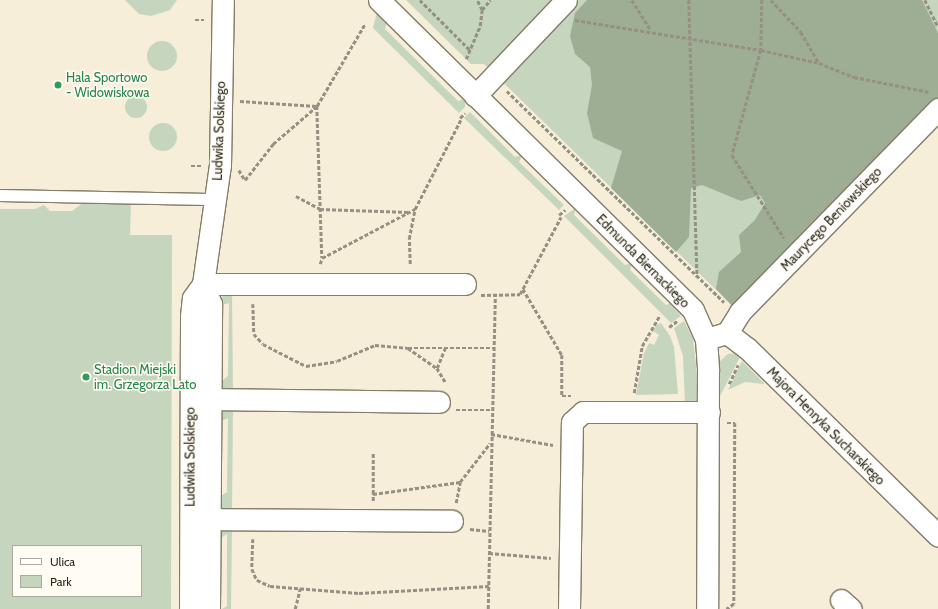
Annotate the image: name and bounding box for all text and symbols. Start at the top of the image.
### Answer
place label: Hala Sportowo - Widowiskowa [66,70,150,101]
marker: Hala Sportowo - Widowiskowa [53,80,63,90]
street label: Ludwika Solskiego [209,81,229,181]
street label: Maurycego Beniowskiego [777,164,885,274]
street label: Edmunda Biernackiego [593,211,693,311]
place label: Stadion Miejski im. Grzegorza Lato [94,362,196,393]
street label: Majora Henryka Sucharskiego [764,364,888,488]
marker: Stadion Miejski im. Grzegorza Lato [81,372,91,382]
street label: Ludwika Solskiego [182,407,198,507]
legend [12,545,142,597]
text: Ulica [50,554,75,569]
text: Park [50,574,72,589]

